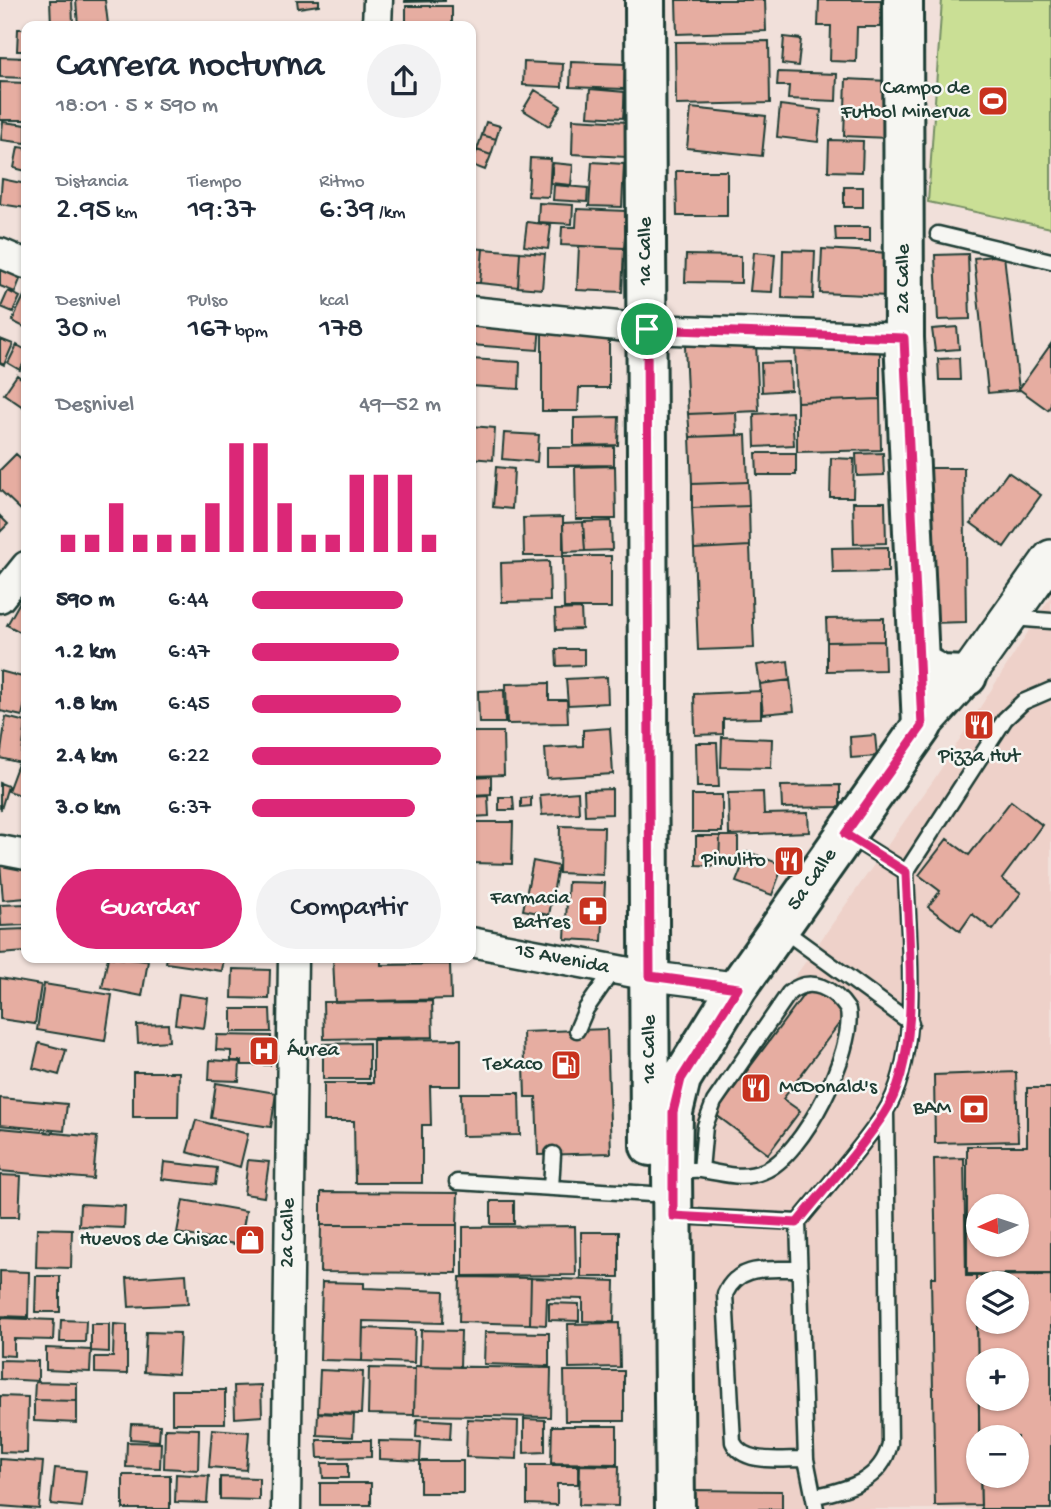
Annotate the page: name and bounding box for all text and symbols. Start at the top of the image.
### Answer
button: share [367,44,441,118]
text: Carrera nocturna [56,45,324,89]
place label: Campo de Futbol Minerva [840,77,971,126]
sports icon: Campo de Futbol Minerva [976,84,1010,118]
text: 18:01 · 5 × 590 m [56,93,218,120]
text: Distancia [56,171,128,194]
text: Tiempo [188,171,242,194]
text: Ritmo [319,171,365,194]
text: 2.95 [56,194,111,229]
text: 19:37 [188,194,255,229]
text: 6:39 [319,194,375,229]
text: km [111,202,137,225]
text: /km [375,202,406,225]
street label: 1a Calle [634,216,659,286]
street label: 2a Calle [892,243,917,314]
text: Desnivel [56,290,121,313]
text: Pulso [188,290,228,313]
text: kcal [319,290,349,313]
pin [617,299,677,359]
icon: arrive [628,310,666,348]
text: 30 [56,313,89,348]
text: 167 [188,313,231,348]
text: 178 [319,313,363,348]
text: m [89,321,107,344]
text: bpm [231,321,268,344]
text: Desnivel [56,392,134,419]
text: 49–52 m [359,392,441,419]
text: 590 m [56,587,114,614]
text: 6:44 [168,587,209,614]
text: 1.2 km [56,639,116,666]
text: 6:47 [168,639,210,666]
text: 1.8 km [56,691,117,718]
text: 6:45 [168,691,210,718]
restaurant icon: Pizza Hut [962,708,996,742]
text: 2.4 km [56,743,117,770]
text: 6:22 [168,743,209,770]
place label: Pizza Hut [937,745,1022,770]
text: 3.0 km [56,795,120,822]
text: 6:37 [168,795,211,822]
street label: 5a Calle [782,843,844,916]
restaurant icon: Pinulito [772,844,806,878]
place label: Pinulito [700,849,766,874]
button: Guardar [56,869,242,949]
button: Compartir [256,869,441,949]
place label: Farmacia Batres [489,887,571,936]
pharmacy icon: Farmacia Batres [576,894,610,928]
street label: 15 Avenida [512,938,613,982]
street label: 1a Calle [638,1014,663,1084]
hospital icon: Áurea [247,1034,281,1068]
place label: Áurea [287,1038,341,1064]
fuel station icon: Texaco [549,1048,583,1082]
place label: Texaco [482,1053,543,1078]
restaurant icon: McDonald's [739,1071,773,1105]
place label: McDonald's [779,1076,878,1101]
bank icon: BAM [957,1092,991,1126]
place label: BAM [912,1097,951,1122]
north arrow [966,1194,1029,1256]
map controls [966,1194,1029,1488]
street label: 2a Calle [276,1197,302,1268]
shop icon: Huevos de Chisac [233,1223,267,1257]
place label: Huevos de Chisac [80,1228,228,1253]
button: layers [966,1271,1029,1334]
button: + [966,1348,1029,1411]
button: − [966,1425,1029,1488]

